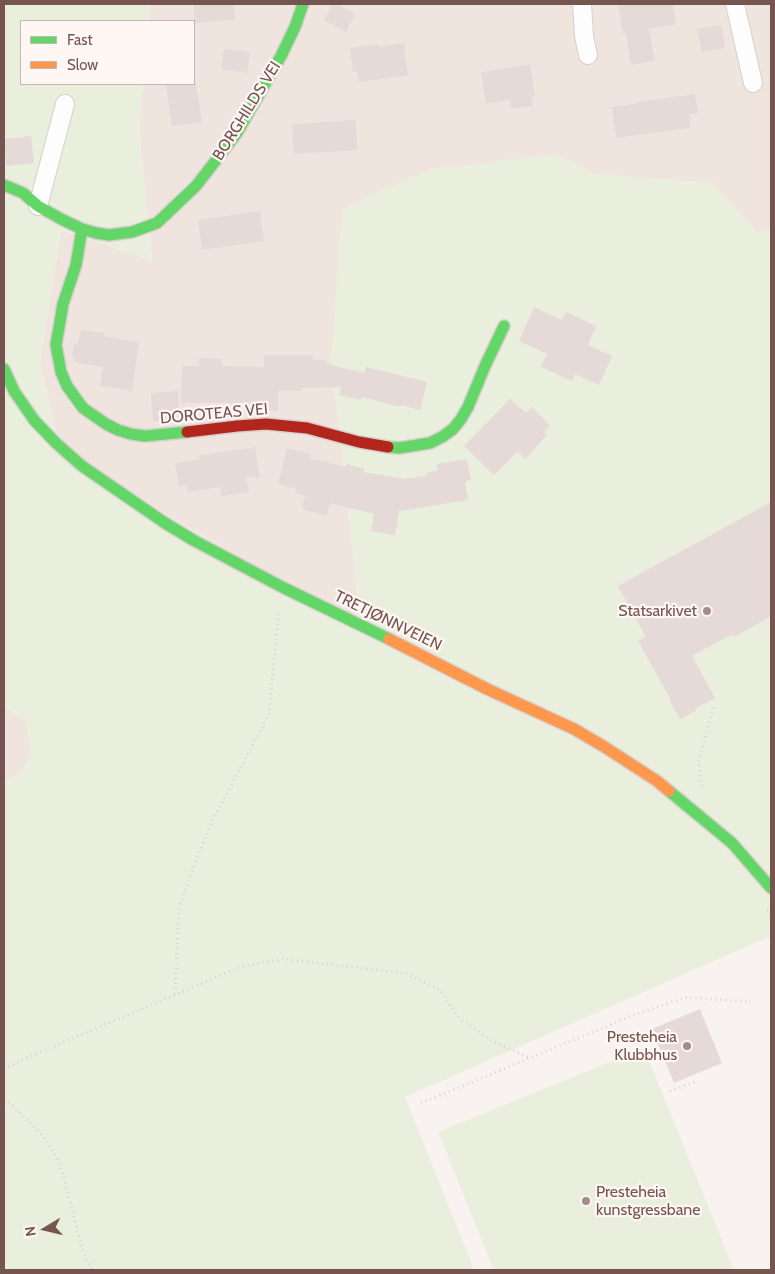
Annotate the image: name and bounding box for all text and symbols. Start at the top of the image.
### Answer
legend [20,20,195,85]
text: Fast [67,31,92,49]
text: Slow [67,56,98,74]
street label: BORGHILDS VEI [209,58,285,164]
street label: DOROTEAS VEI [159,400,269,428]
street label: TRETJØNNVEIEN [331,587,445,655]
place label: Statsarkivet [618,601,697,621]
marker: Statsarkivet [701,605,713,617]
place label: Presteheia Klubbhus [607,1027,677,1065]
marker: Presteheia Klubbhus [681,1040,693,1052]
place label: Presteheia kunstgressbane [596,1182,700,1220]
marker: Presteheia kunstgressbane [580,1195,592,1207]
north arrow [20,1204,70,1254]
text: N [21,1225,40,1238]

